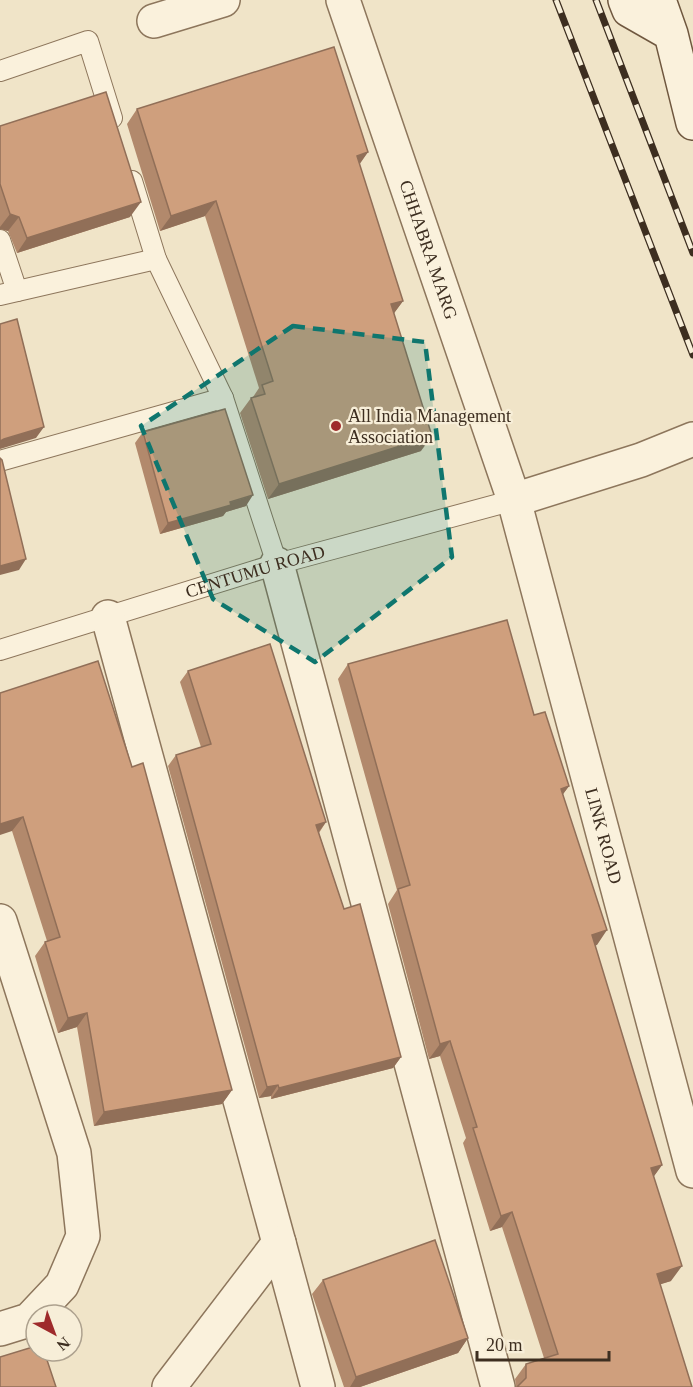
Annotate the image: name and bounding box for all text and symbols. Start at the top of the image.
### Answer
street label: CHHABRA MARG [395,178,461,322]
place label: All India Management Association [348,406,511,447]
marker: All India Management Association [329,419,343,433]
street label: CENTUMU ROAD [183,542,327,602]
street label: LINK ROAD [581,786,626,886]
north arrow [24,1303,84,1363]
scale bar [477,1324,609,1362]
text: N [53,1334,73,1354]
text: 20 m [486,1335,523,1355]

